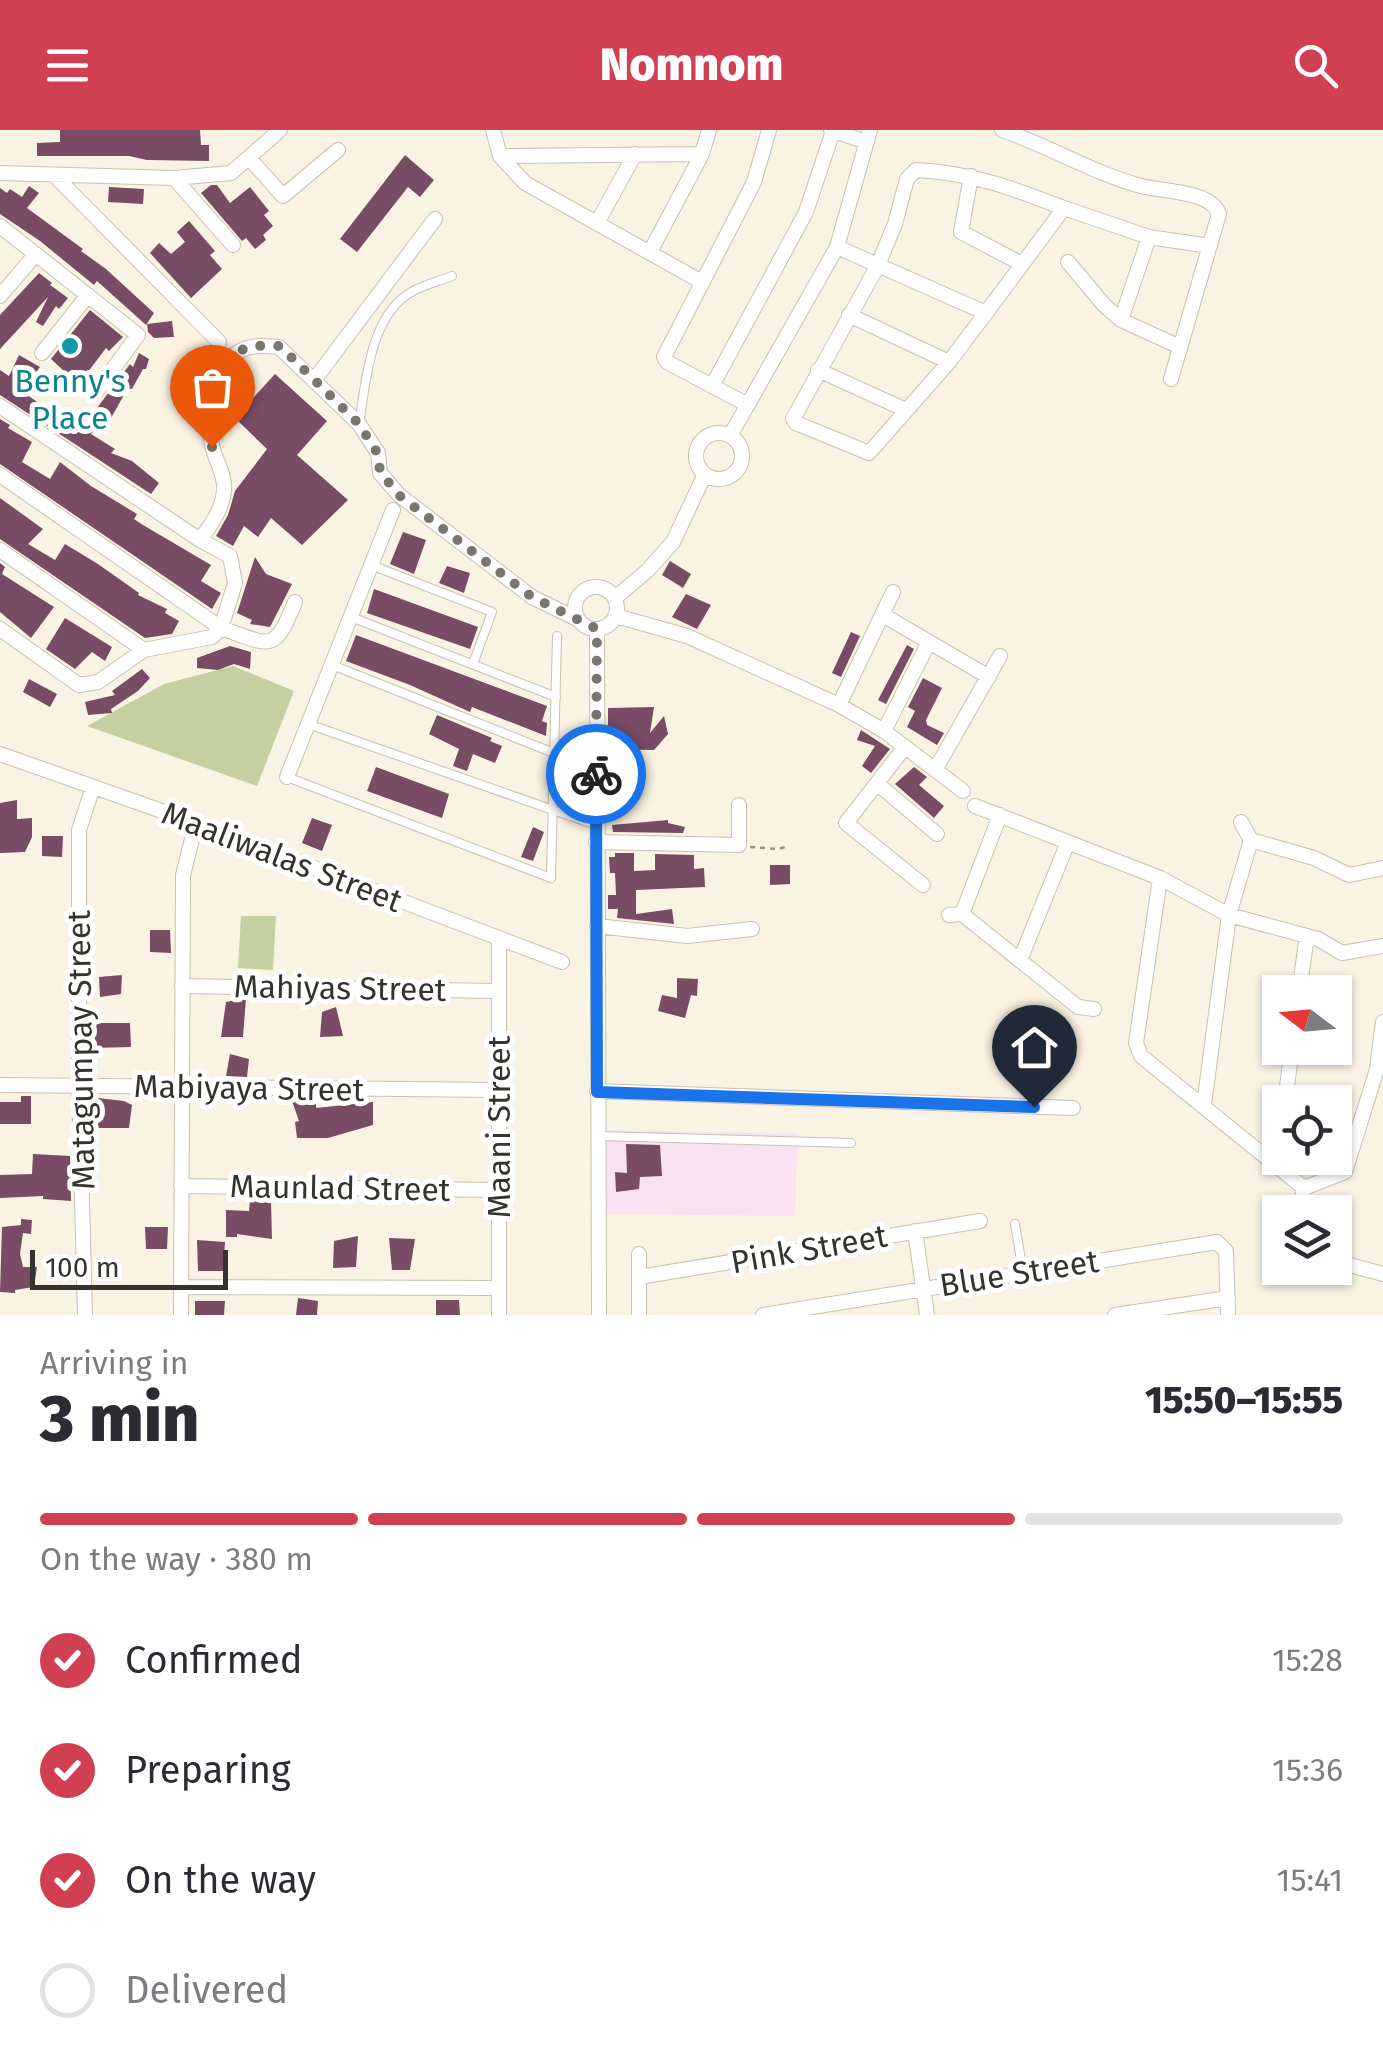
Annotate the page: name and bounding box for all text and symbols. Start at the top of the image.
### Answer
icon: menu [40,38,95,93]
text: Nomnom [600,38,783,92]
icon: search [1288,38,1343,93]
marker: Benny's Place [59,335,81,357]
pin [170,345,255,448]
icon: bag [185,360,240,415]
place label: Benny's Place [14,362,126,437]
courier [546,724,646,824]
icon: bike [569,747,624,802]
street label: Maaliwalas Street [157,794,408,920]
street label: Matagumpay Street [60,909,102,1190]
street label: Mahiyas Street [233,967,447,1009]
north arrow [1262,975,1352,1065]
map controls [1262,975,1352,1285]
pin [992,1005,1077,1108]
icon: home [1007,1020,1062,1075]
street label: Maani Street [480,1035,518,1218]
street label: Mabiyaya Street [133,1067,365,1109]
button: locate [1262,1085,1352,1175]
street label: Maunlad Street [229,1167,451,1209]
button: layers [1262,1195,1352,1285]
street label: Pink Street [728,1216,891,1281]
street label: Blue Street [937,1242,1102,1304]
scale bar [30,1245,228,1290]
text: 100 m [45,1251,120,1284]
text: Arriving in [40,1344,188,1382]
text: 15:50–15:55 [1145,1377,1343,1423]
text: 3 min [40,1380,199,1458]
text: On the way · 380 m [40,1540,313,1578]
icon: check [40,1633,95,1688]
text: Confirmed [125,1637,303,1683]
text: 15:28 [1272,1641,1343,1679]
icon: check [40,1743,95,1798]
text: Preparing [125,1747,291,1793]
text: 15:36 [1272,1751,1343,1789]
icon: check [40,1853,95,1908]
text: On the way [125,1857,316,1903]
text: 15:41 [1277,1861,1343,1899]
text: Delivered [125,1967,288,2013]

